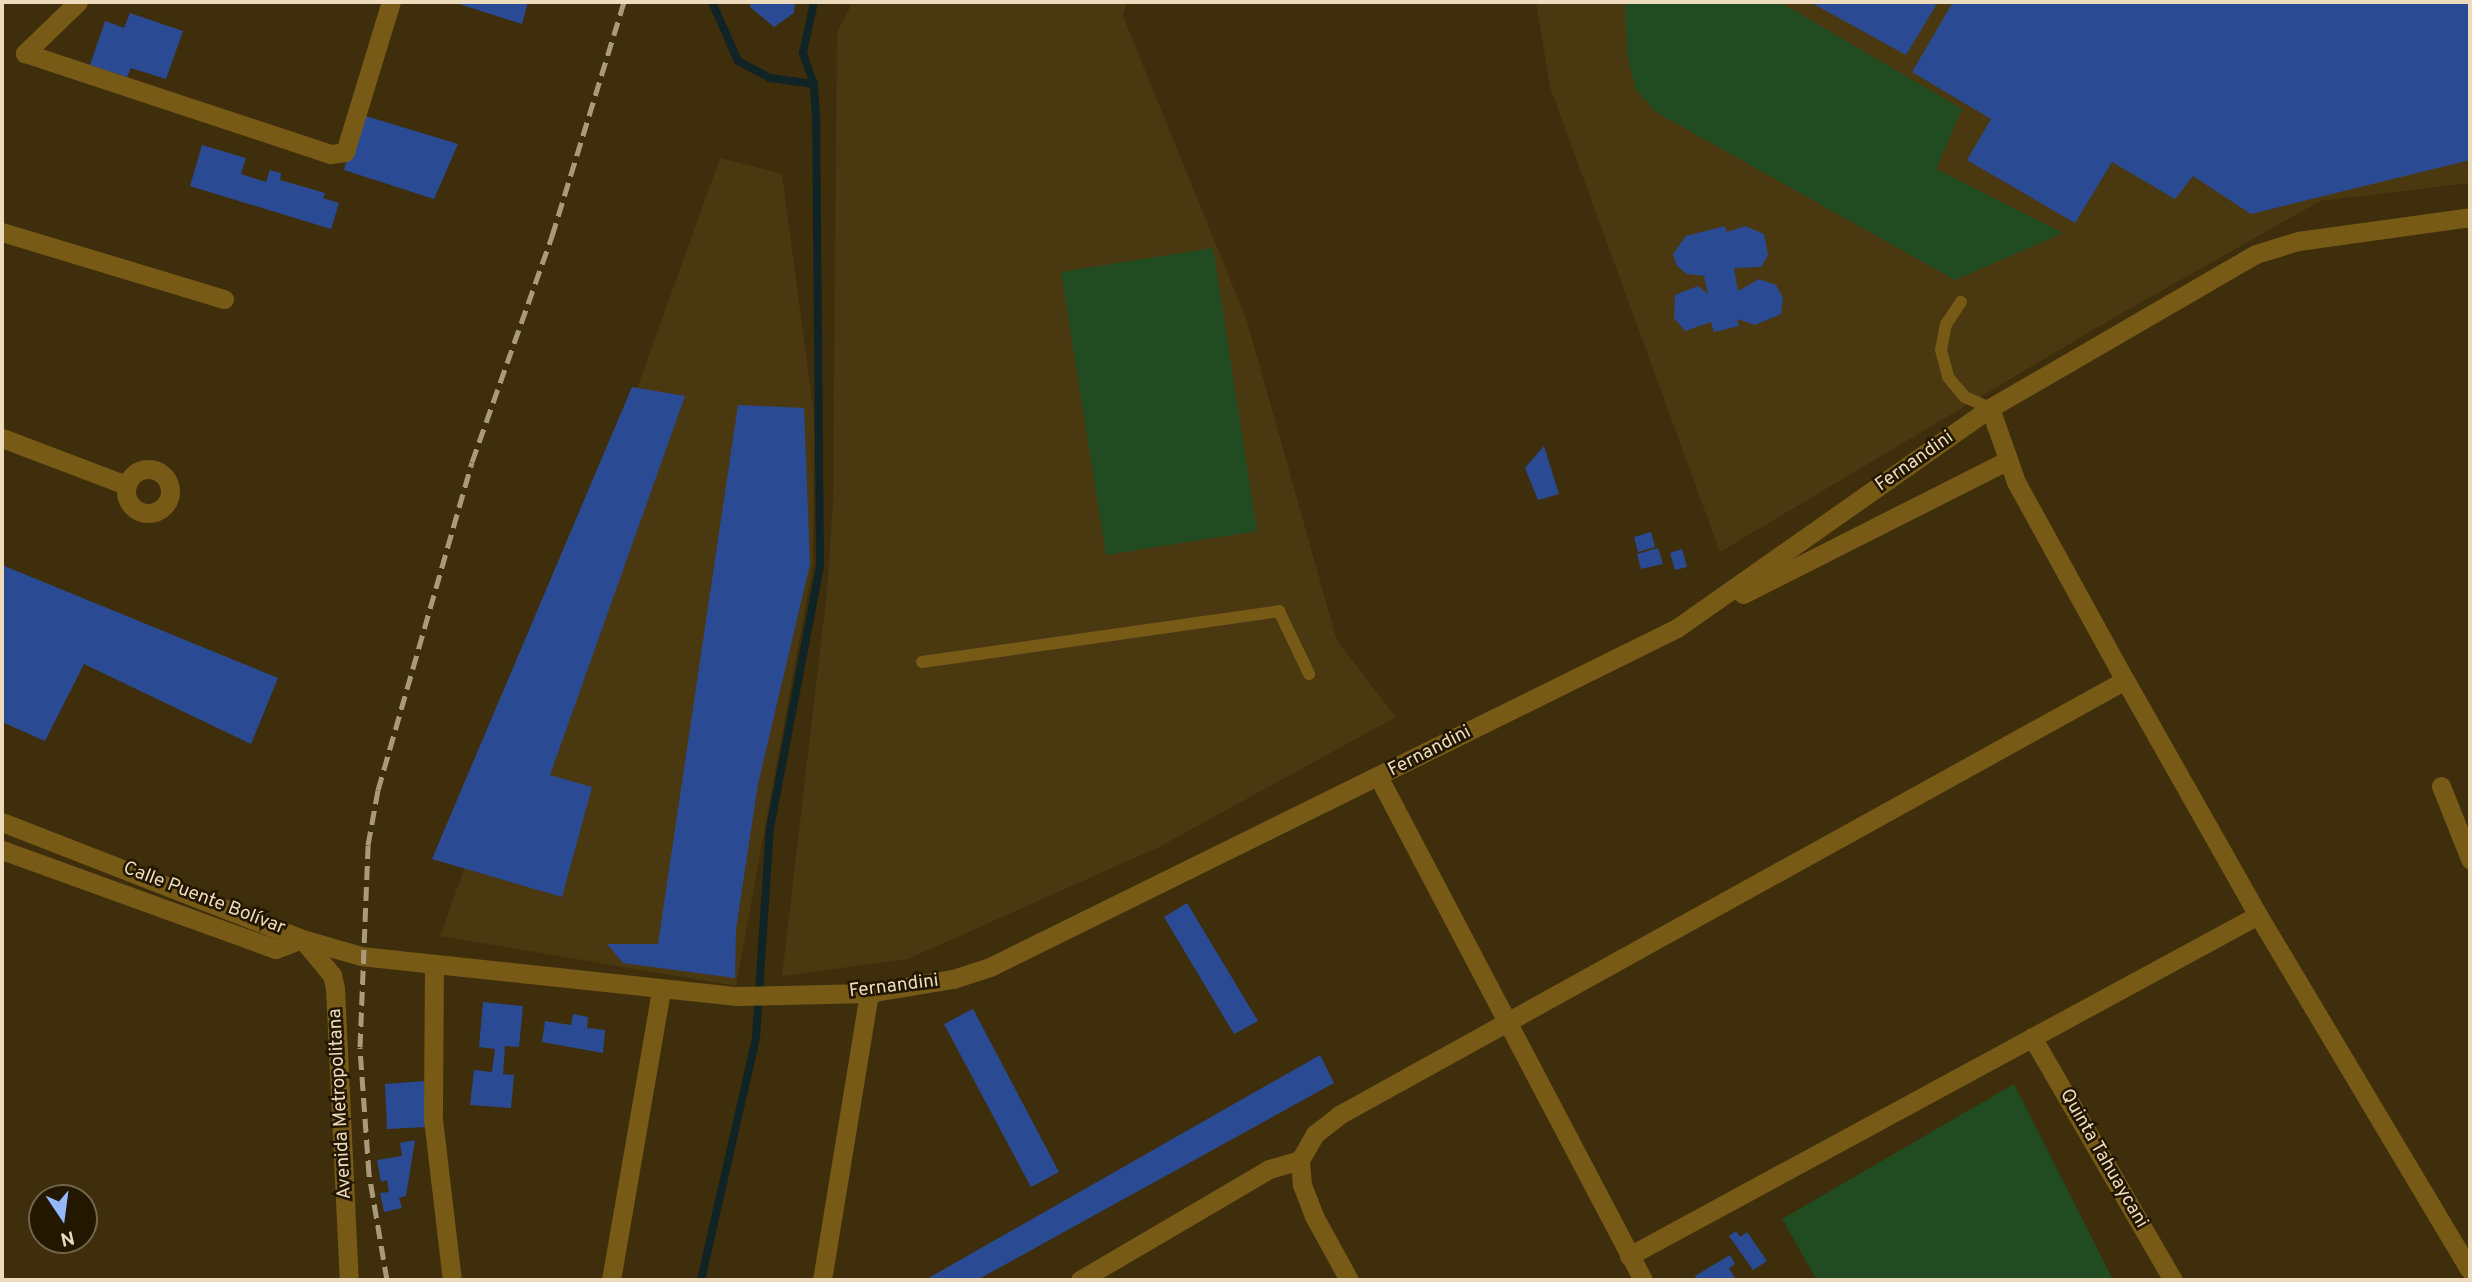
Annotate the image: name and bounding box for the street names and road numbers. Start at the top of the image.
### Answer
street label: Fernandini [1872,427,1958,497]
street label: Fernandini [1385,721,1475,783]
street label: Calle Puente Bolívar [120,858,288,940]
street label: Fernandini [848,970,940,1004]
street label: Avenida Metropolitana [325,1008,357,1200]
street label: Quinta Tahuaycani [2054,1085,2152,1233]

